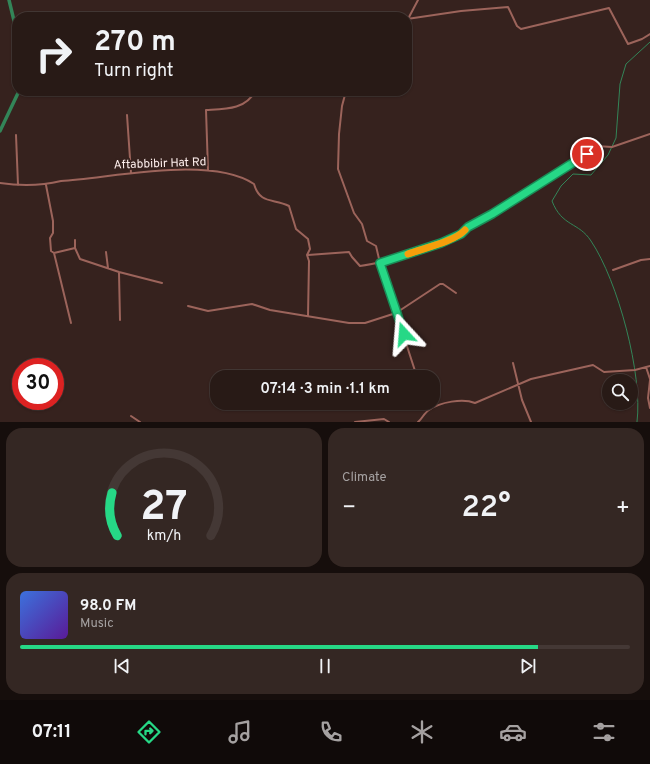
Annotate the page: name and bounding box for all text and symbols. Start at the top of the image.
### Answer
text: 270 m [94,25,176,61]
icon: right [28,28,80,80]
text: Turn right [94,60,174,83]
pin [570,137,604,171]
icon: arrive [576,143,598,165]
street label: Aftabbibir Hat Rd [113,154,207,174]
position arrow [383,313,425,355]
speed limit sign: 30 [12,358,64,410]
map controls [602,374,638,410]
button: search [602,374,638,410]
text: 07:14 · 3 min · 1.1 km [260,380,390,399]
text: Climate [342,470,387,486]
text: 27 [140,481,188,534]
text: 22° [461,490,511,527]
text: − [342,495,356,522]
text: + [616,495,630,522]
text: km/h [147,526,181,544]
text: 98.0 FM [80,597,136,616]
text: Music [80,616,114,632]
icon: previous [111,655,133,677]
icon: pause [314,655,336,677]
icon: next [517,655,539,677]
icon: directions [135,718,163,746]
icon: music [226,718,254,746]
icon: phone [317,718,345,746]
icon: climate [408,718,436,746]
icon: car [499,718,527,746]
icon: filters [590,718,618,746]
text: 07:11 [32,721,72,744]

